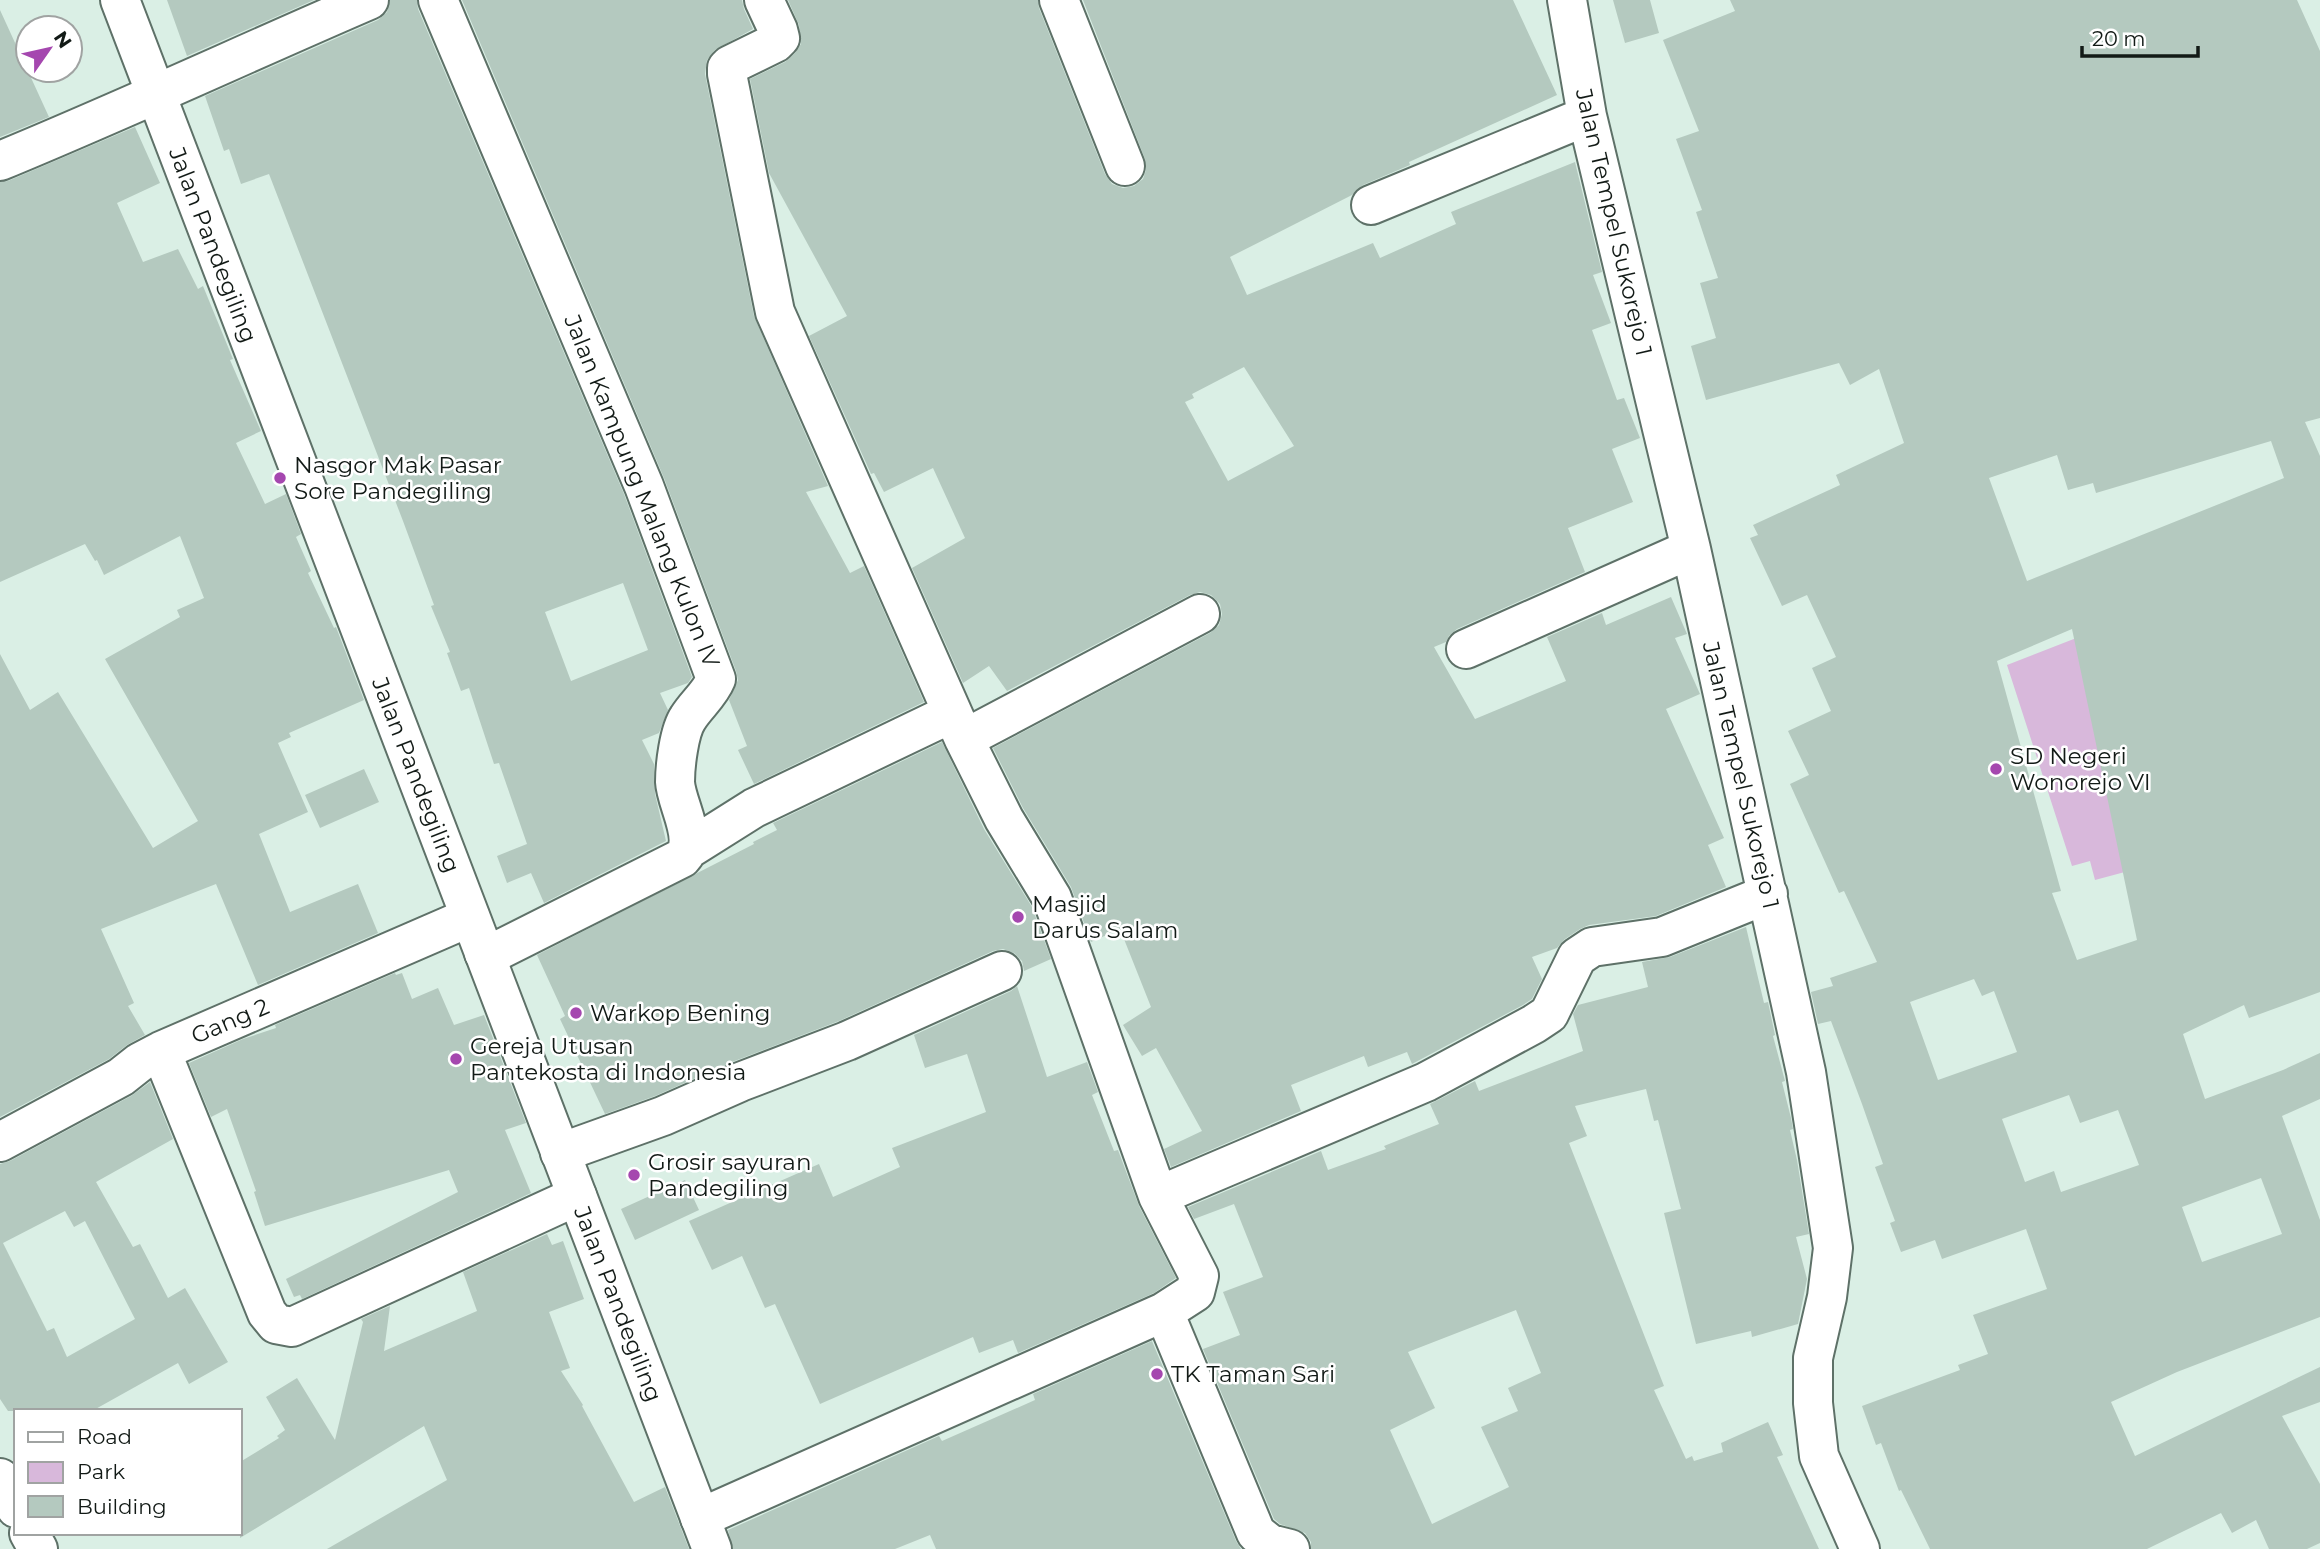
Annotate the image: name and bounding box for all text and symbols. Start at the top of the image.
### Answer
north arrow [14,14,84,84]
scale bar [2082,14,2198,58]
text: 20 m [2092,26,2146,51]
text: N [49,27,77,53]
street label: Jalan Tempel Sukorejo 1 [1569,85,1658,358]
street label: Jalan Pandegiling [163,143,263,347]
street label: Jalan Kampung Malang Kulon IV [558,310,726,672]
place label: Nasgor Mak Pasar Sore Pandegiling [294,451,502,505]
marker: Nasgor Mak Pasar Sore Pandegiling [272,470,288,486]
street label: Jalan Tempel Sukorejo 1 [1696,638,1785,911]
street label: Jalan Pandegiling [366,673,466,877]
place label: SD Negeri Wonorejo VI [2010,742,2151,796]
marker: SD Negeri Wonorejo VI [1988,761,2004,777]
place label: Masjid Darus Salam [1032,890,1178,944]
marker: Masjid Darus Salam [1010,909,1026,925]
street label: Gang 2 [187,992,273,1050]
place label: Warkop Bening [590,999,770,1027]
marker: Warkop Bening [568,1005,584,1021]
place label: Gereja Utusan Pantekosta di Indonesia [470,1032,746,1086]
marker: Gereja Utusan Pantekosta di Indonesia [448,1051,464,1067]
place label: Grosir sayuran Pandegiling [648,1148,811,1202]
marker: Grosir sayuran Pandegiling [626,1167,642,1183]
street label: Jalan Pandegiling [568,1202,668,1406]
place label: TK Taman Sari [1171,1360,1335,1388]
marker: TK Taman Sari [1149,1366,1165,1382]
legend [14,1409,242,1535]
text: Road [77,1424,132,1449]
text: Park [77,1459,125,1484]
text: Building [77,1494,167,1519]

